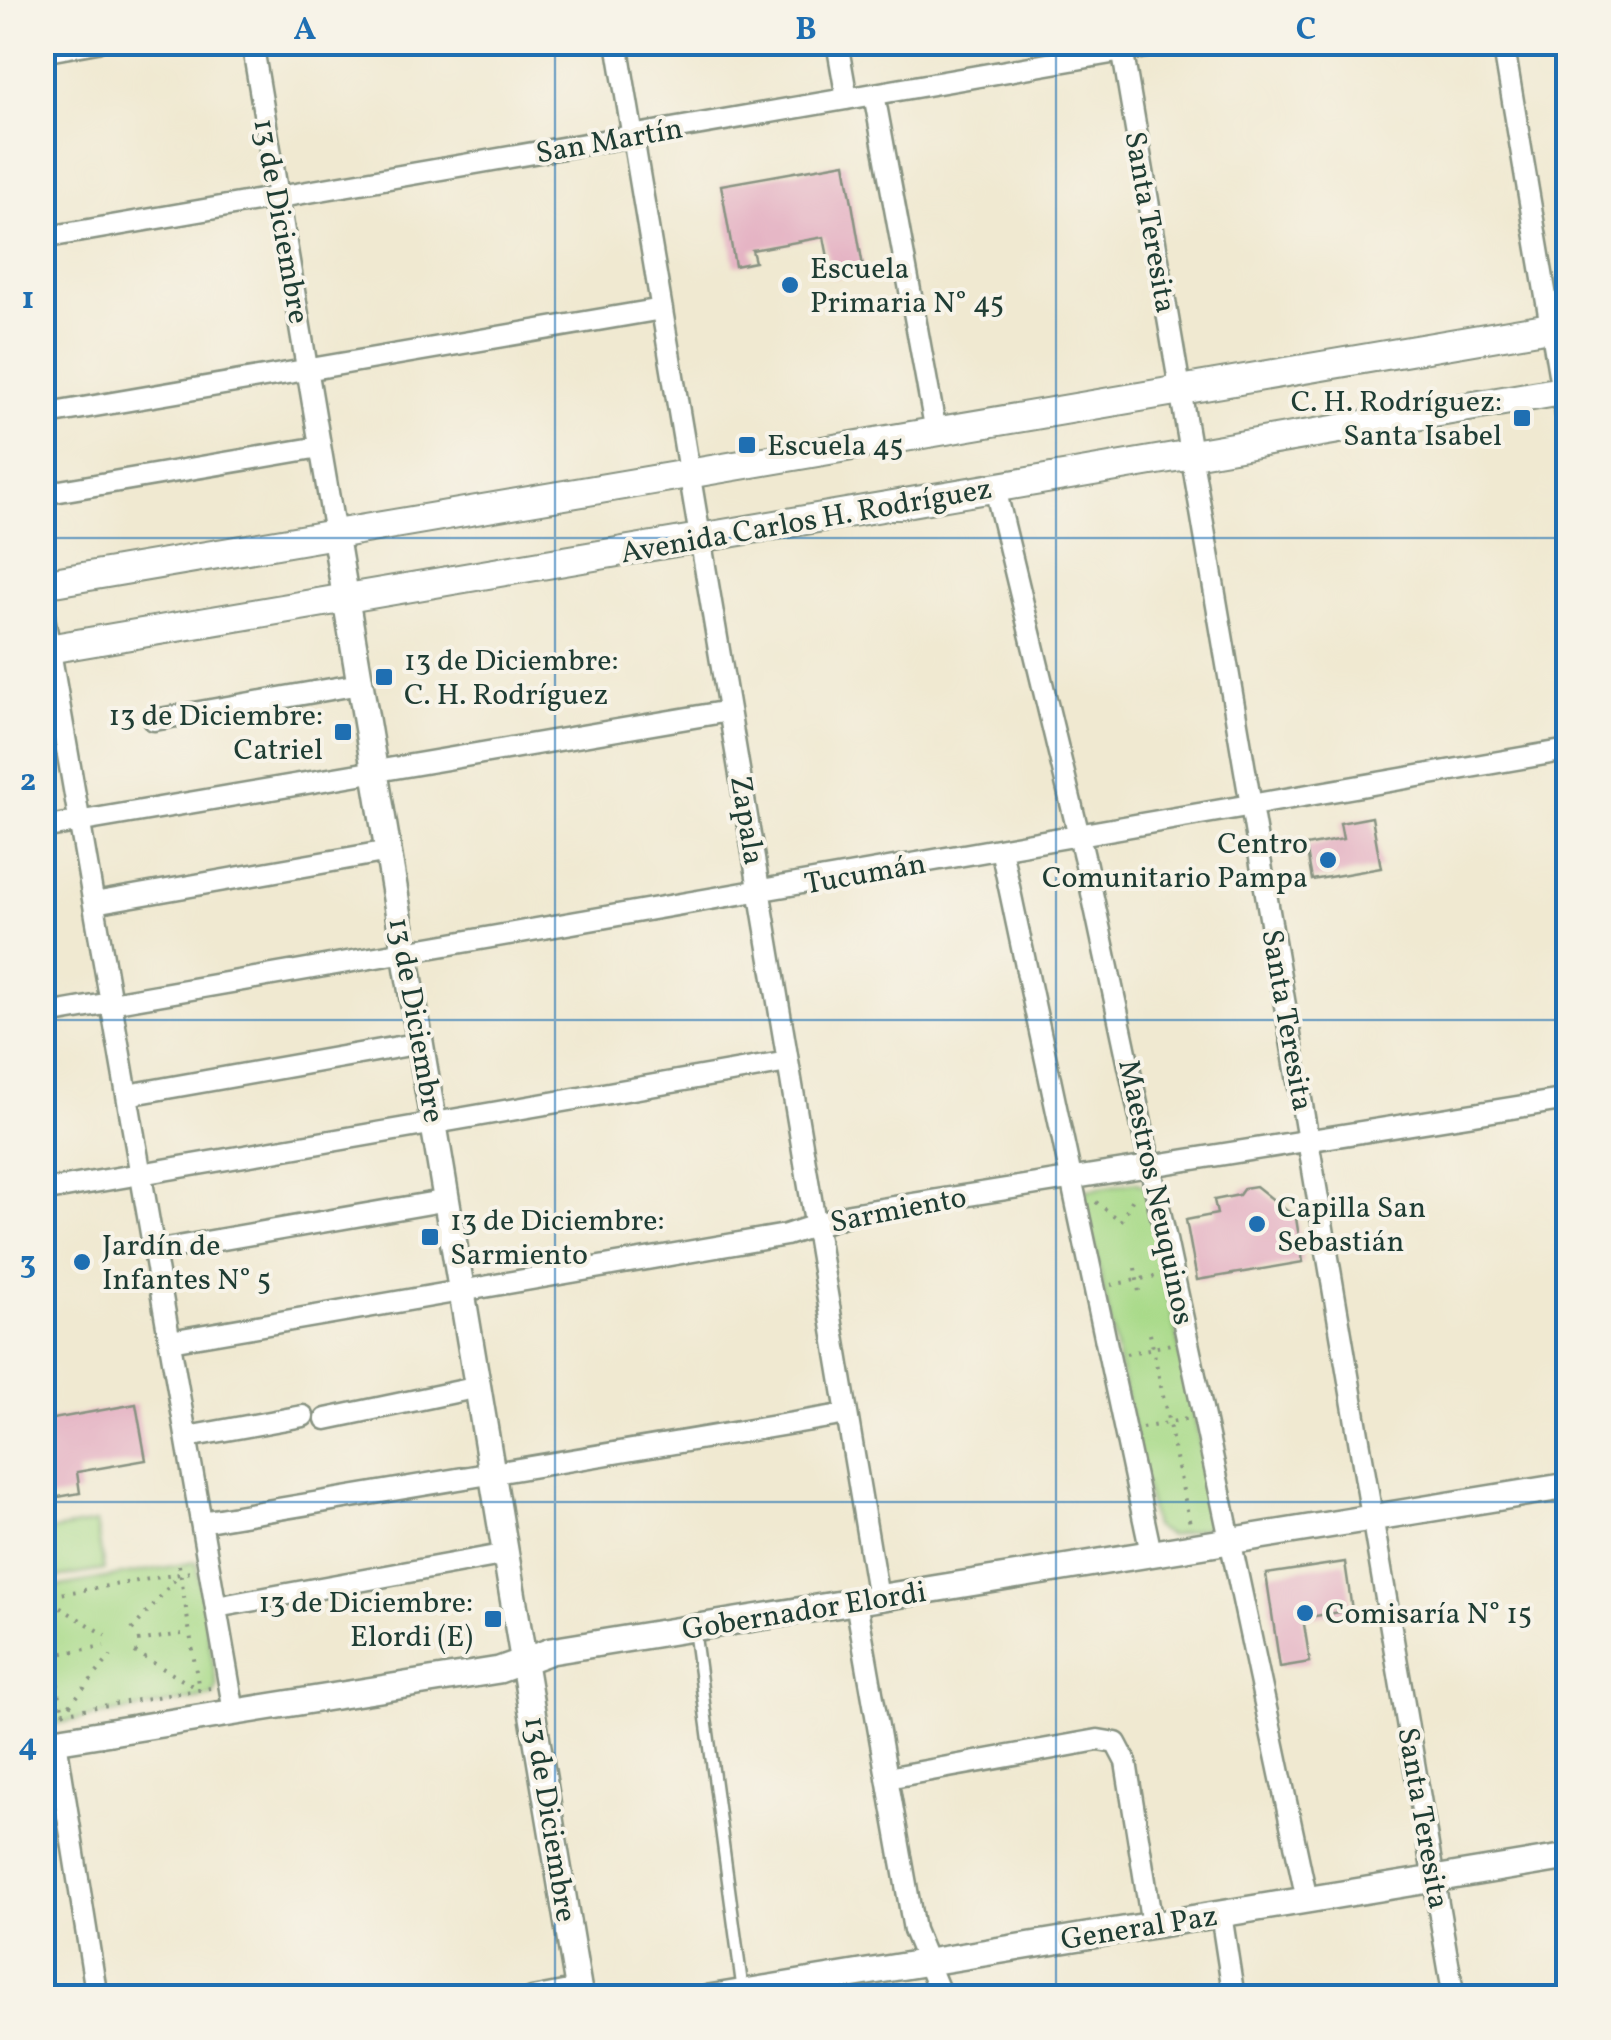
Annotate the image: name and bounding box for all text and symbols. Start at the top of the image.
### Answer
text: A [294,9,317,53]
text: B [795,9,817,53]
text: C [1296,9,1316,53]
street label: San Martín [533,108,686,176]
street label: 13 de Diciembre [241,116,319,327]
street label: Santa Teresita [1112,128,1186,316]
place label: Escuela Primaria N° 45 [810,249,1004,325]
marker: Escuela Primaria N° 45 [779,274,801,296]
text: 1 [22,278,34,322]
place label: C. H. Rodríguez: Santa Isabel [1291,382,1502,458]
marker: C. H. Rodríguez: Santa Isabel [1511,407,1533,429]
place label: Escuela 45 [767,426,904,468]
marker: Escuela 45 [736,434,758,456]
street label: Avenida Carlos H. Rodríguez [617,469,995,575]
place label: 13 de Diciembre: C. H. Rodríguez [404,641,619,717]
marker: 13 de Diciembre: C. H. Rodríguez [373,666,395,688]
place label: 13 de Diciembre: Catriel [108,696,323,772]
marker: 13 de Diciembre: Catriel [332,721,354,743]
text: 2 [20,760,36,804]
street label: Zapala [718,773,774,868]
place label: Centro Comunitario Pampa [1042,824,1308,900]
street label: Tucumán [801,844,929,906]
marker: Centro Comunitario Pampa [1317,849,1339,871]
street label: 13 de Diciembre [376,915,454,1126]
street label: Santa Teresita [1249,926,1323,1114]
street label: Maestros Neuquinos [1106,1056,1204,1329]
street label: Sarmiento [827,1177,970,1245]
place label: Capilla San Sebastián [1277,1188,1426,1264]
place label: 13 de Diciembre: Sarmiento [450,1201,665,1277]
marker: Capilla San Sebastián [1246,1213,1268,1235]
place label: Jardín de Infantes N° 5 [102,1226,271,1302]
marker: 13 de Diciembre: Sarmiento [419,1226,441,1248]
text: 3 [20,1243,36,1287]
marker: Jardín de Infantes N° 5 [71,1251,93,1273]
street label: Gobernador Elordi [679,1572,929,1652]
place label: 13 de Diciembre: Elordi (E) [258,1583,473,1659]
place label: Comisaría N° 15 [1325,1594,1532,1636]
marker: Comisaría N° 15 [1294,1602,1316,1624]
marker: 13 de Diciembre: Elordi (E) [482,1608,504,1630]
street label: 13 de Diciembre [512,1714,586,1925]
street label: Santa Teresita [1385,1724,1459,1912]
text: 4 [18,1725,38,1769]
street label: General Paz [1058,1896,1221,1962]

